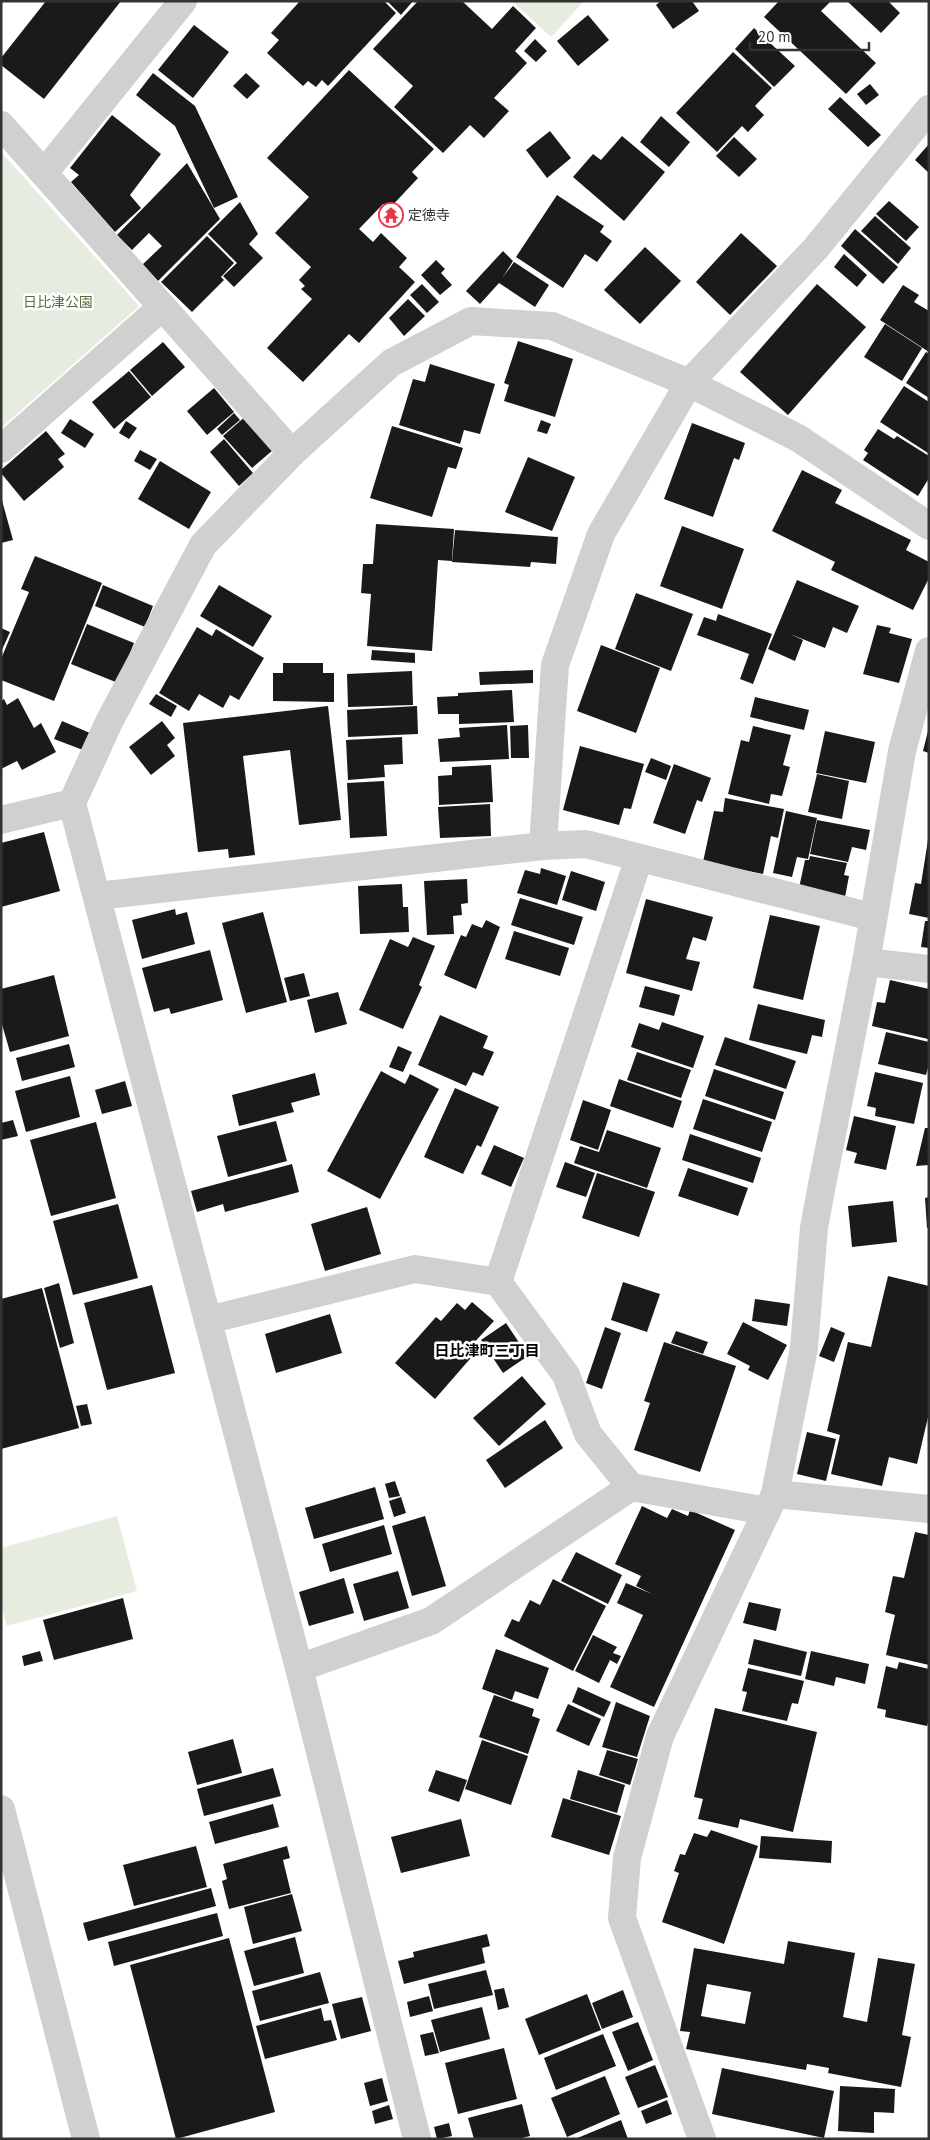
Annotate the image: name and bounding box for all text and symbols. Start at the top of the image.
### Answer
scale bar [750,20,869,52]
text: 20 m [758,27,791,46]
temple icon: 定徳寺 [378,202,404,228]
place label: 定徳寺 [408,206,450,224]
park label: 日比津公園 [23,293,93,311]
district label: 日比津町三丁目 [434,1341,540,1360]

